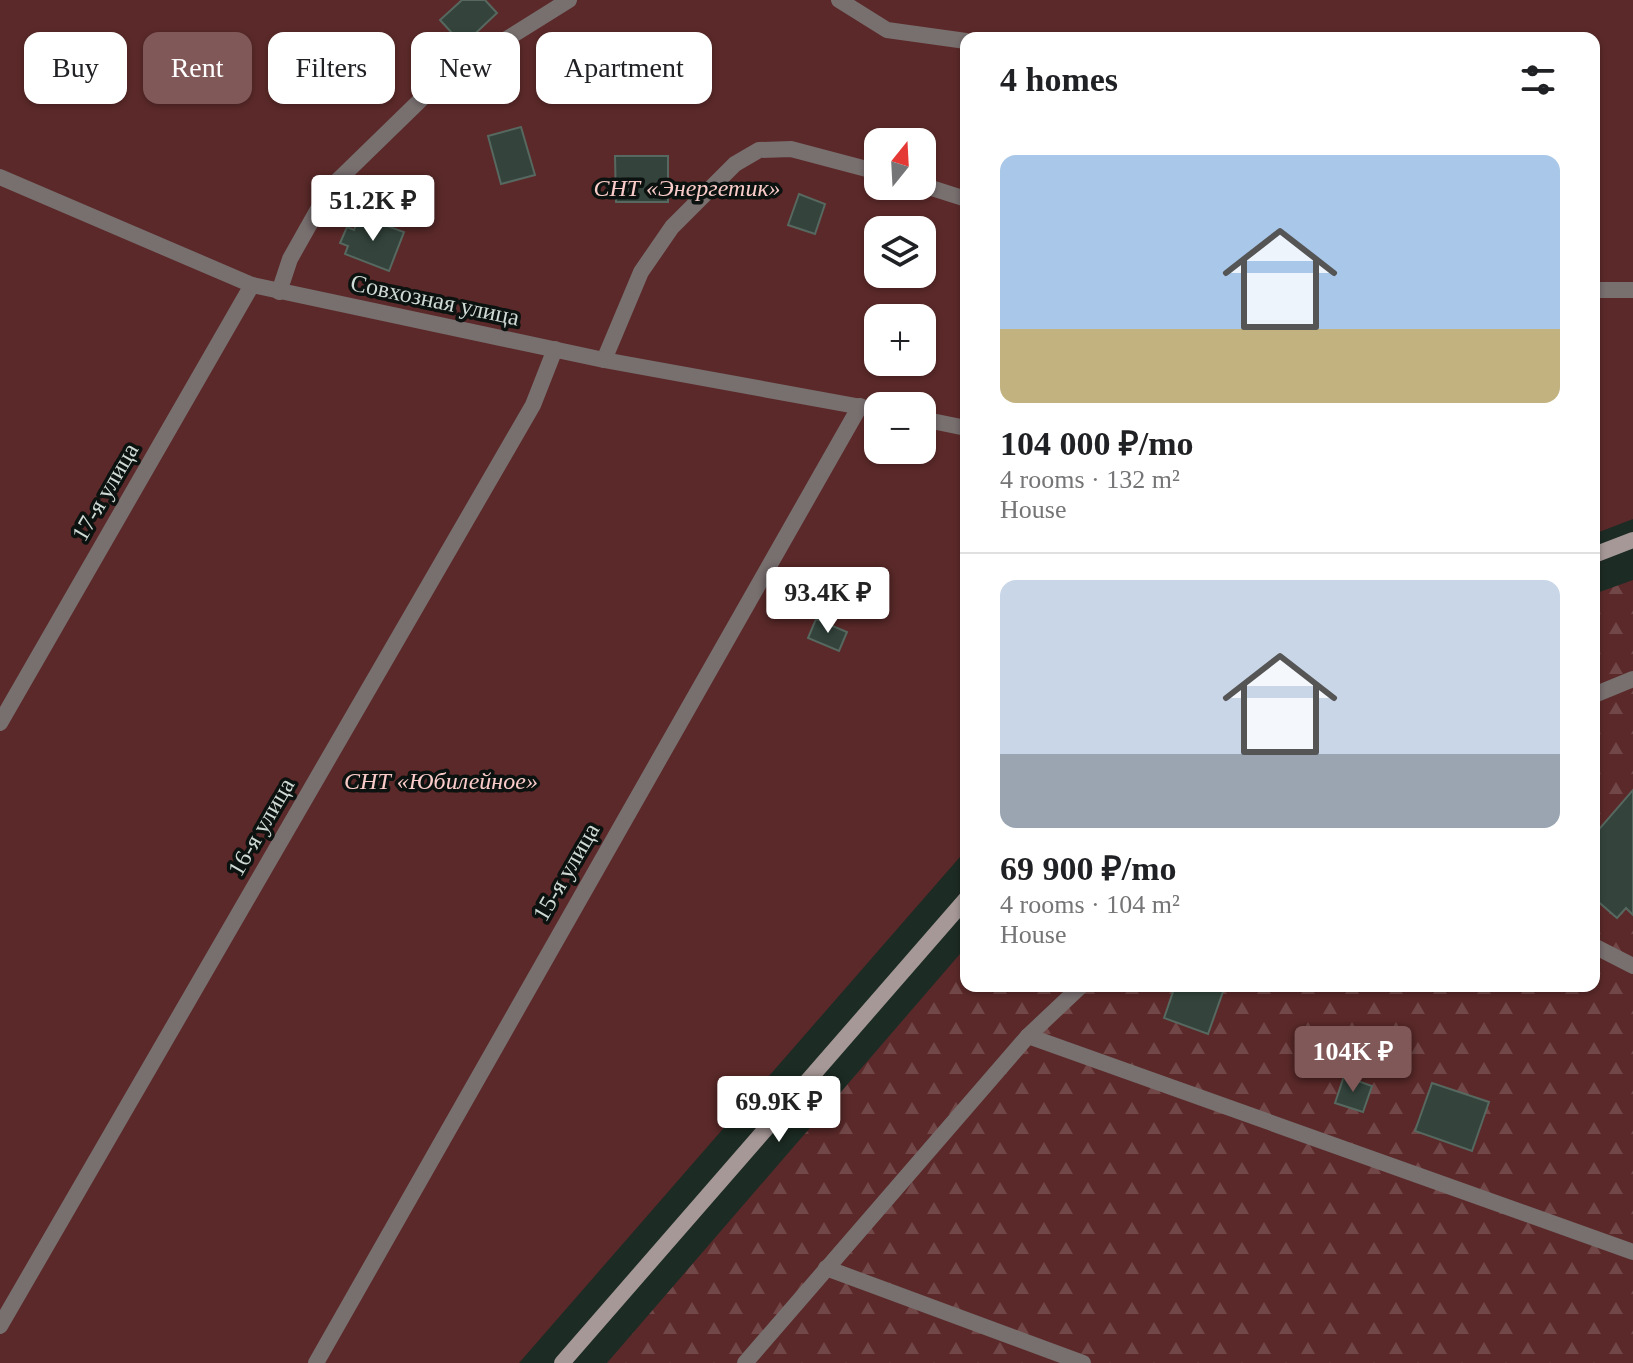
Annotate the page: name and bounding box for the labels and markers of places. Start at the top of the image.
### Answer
pin: 51.2K ₽ [299,175,447,243]
pin: 93.4K ₽ [754,567,902,635]
pin: 104K ₽ [1288,1026,1418,1094]
pin: 69.9K ₽ [705,1076,853,1144]

